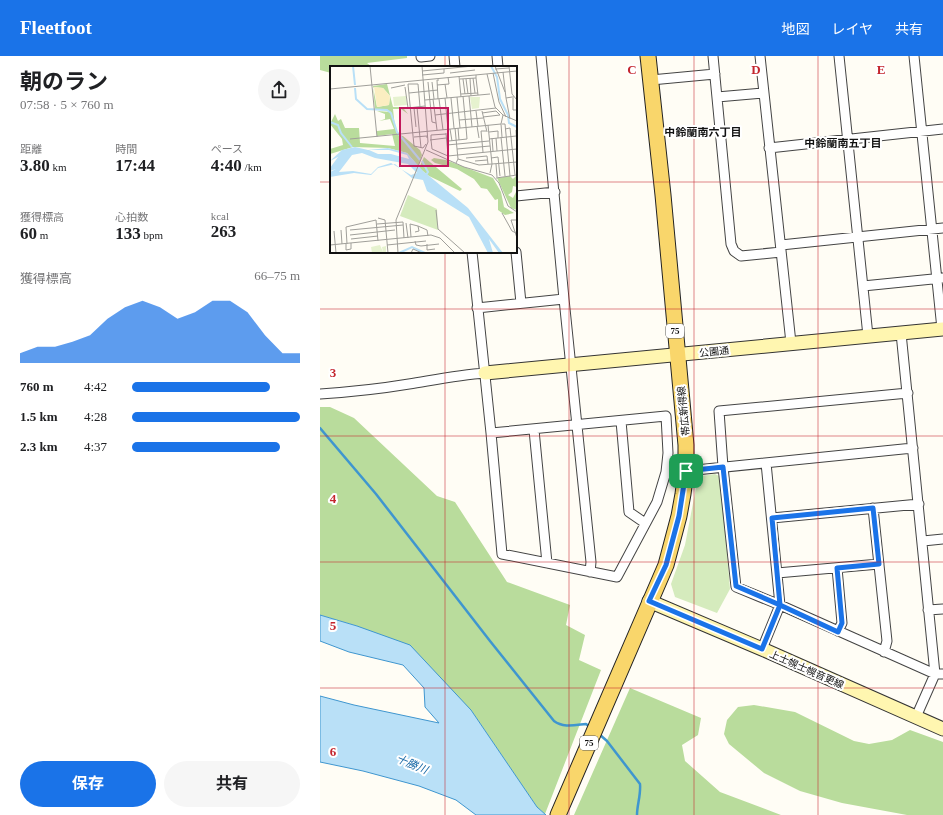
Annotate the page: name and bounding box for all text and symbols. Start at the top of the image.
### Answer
text: Fleetfoot [20,17,92,38]
text: 地図 [781,22,809,37]
text: レイヤ [831,22,873,37]
text: 共有 [895,22,923,37]
text: C [627,62,637,77]
text: D [751,62,761,77]
text: E [877,62,885,77]
inset map [330,66,517,253]
text: 朝のラン [20,69,108,94]
button: share [258,69,300,111]
text: 07:58 · 5 × 760 m [20,97,114,112]
district label: 中鈴蘭南六丁目 [665,126,742,138]
district label: 中鈴蘭南五丁目 [805,137,882,149]
text: 距離 [20,143,42,155]
text: 時間 [115,143,137,155]
text: ペース [211,143,243,155]
text: 3.80 [20,156,50,175]
text: 17:44 [115,156,155,175]
text: 4:40 [211,156,242,175]
text: km [50,161,67,173]
text: /km [242,161,262,173]
text: kcal [211,210,229,222]
text: 獲得標高 [20,211,64,223]
text: 心拍数 [115,211,148,223]
text: 263 [211,222,236,241]
text: 60 [20,224,37,243]
text: 133 [115,224,141,243]
text: m [37,229,48,241]
text: bpm [141,229,163,241]
text: 66–75 m [254,268,300,283]
text: 獲得標高 [20,271,72,286]
road number: 75 [666,324,684,338]
street label: 公園通 [699,344,730,359]
text: 3 [330,365,337,380]
text: 760 m [20,379,54,394]
text: 4:42 [84,379,107,394]
street label: 帯広新得線 [675,386,692,436]
text: 1.5 km [20,409,58,424]
text: 4:28 [84,409,107,424]
text: 2.3 km [20,439,58,454]
text: 4:37 [84,439,107,454]
pin [669,454,703,488]
icon: arrive [675,460,697,482]
text: 4 [330,491,337,506]
text: 5 [330,618,337,633]
street label: 上士幌士幌音更線 [768,648,846,691]
road number: 75 [580,736,598,750]
text: 6 [330,744,337,759]
water label: 十勝川 [394,752,430,776]
button: 保存 [20,761,156,807]
button: 共有 [164,761,300,807]

